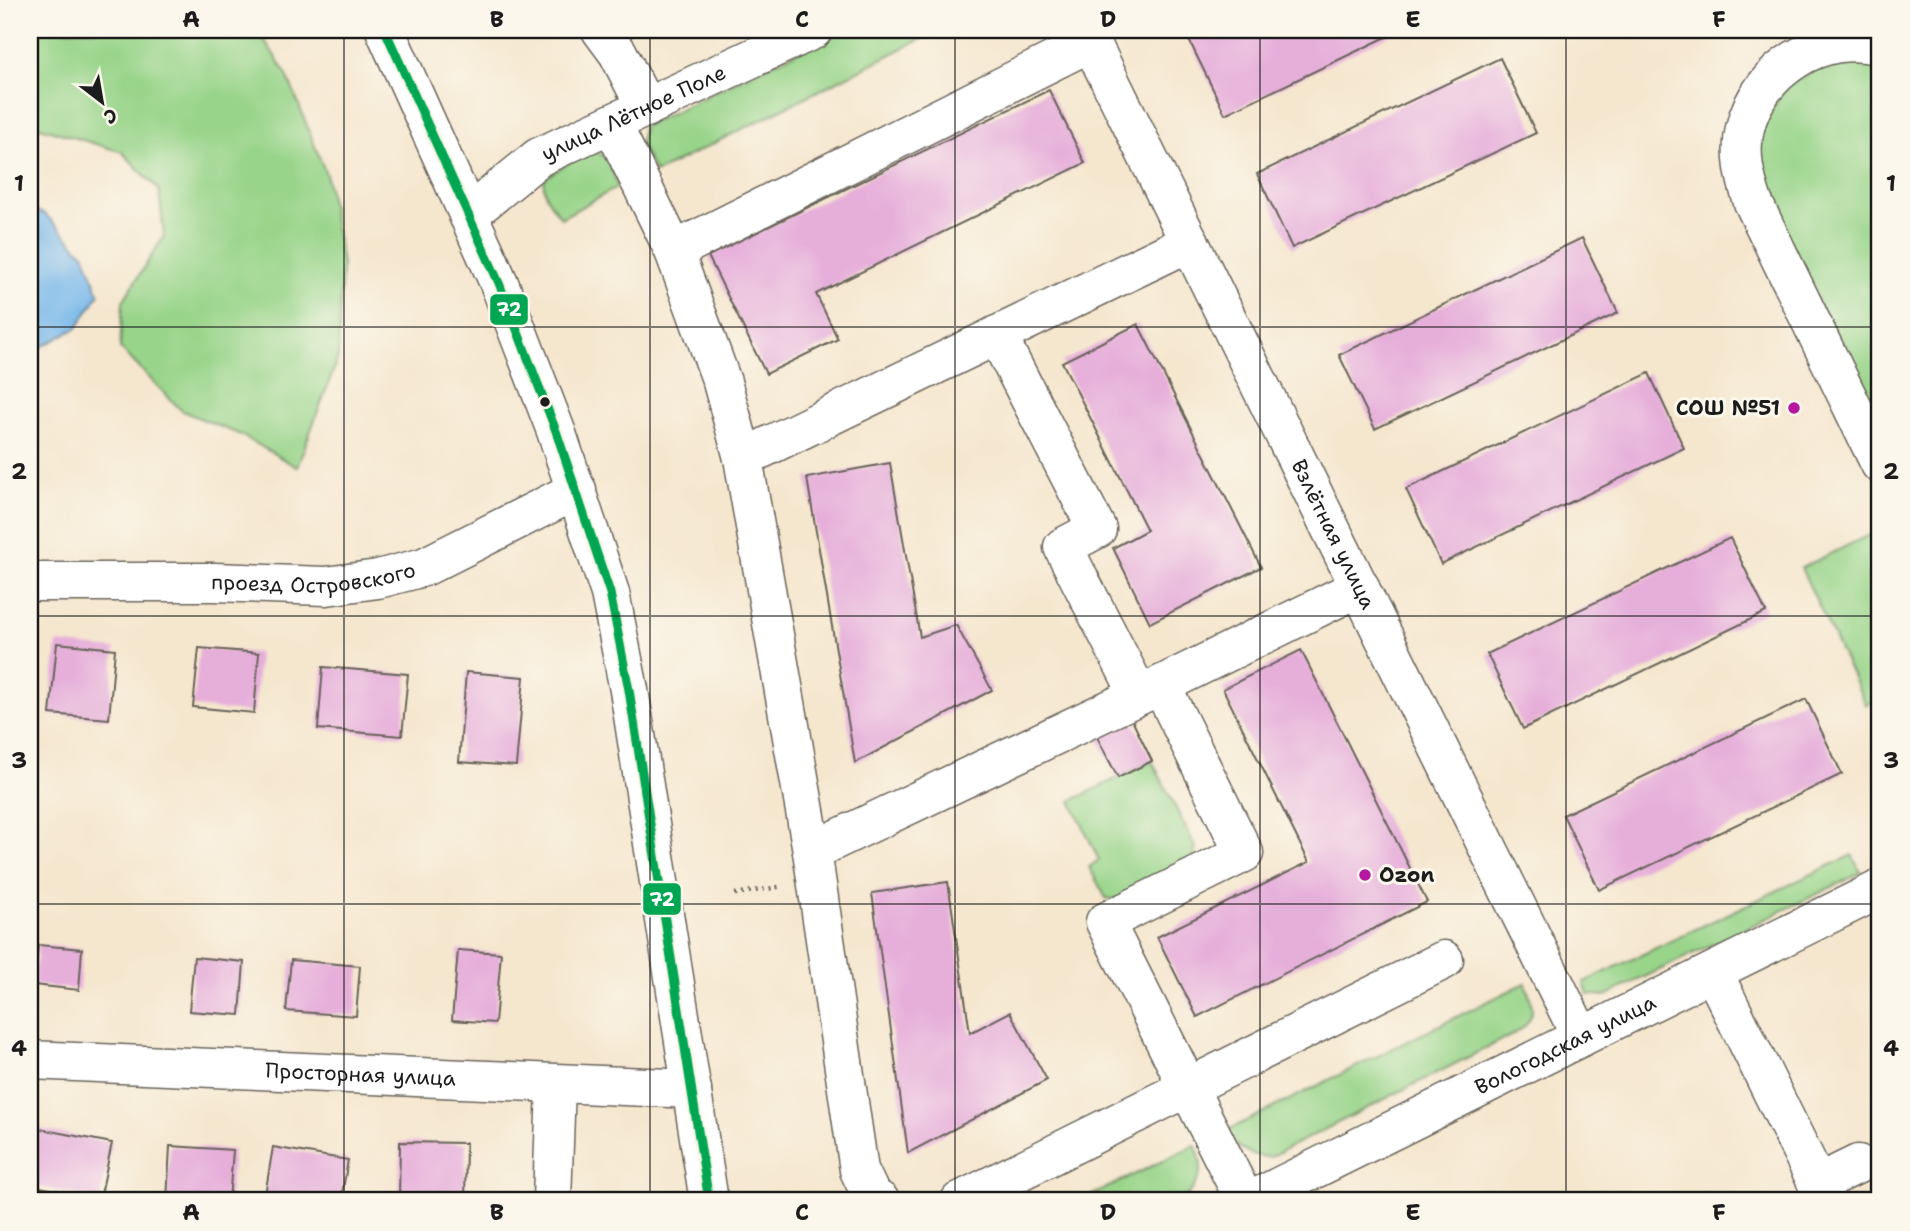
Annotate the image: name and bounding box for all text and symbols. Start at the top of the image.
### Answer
text: A [182,4,200,34]
text: B [490,4,504,34]
text: C [795,4,809,34]
text: D [1100,4,1116,34]
text: E [1405,4,1421,34]
text: F [1712,4,1726,34]
street label: улица Лётное Поле [537,58,730,168]
north arrow [66,66,136,136]
text: С [99,102,122,130]
text: 1 [14,168,24,198]
text: 1 [1886,168,1896,198]
line badge: 72 [489,293,529,326]
text: 72 [496,297,522,322]
place label: СОШ №51 [1676,394,1780,422]
unlabelled marker [538,395,552,409]
marker: СОШ №51 [1786,400,1802,416]
street label: Взлётная улица [1285,455,1382,614]
text: 2 [11,456,27,486]
text: 2 [1883,456,1899,486]
street label: проезд Островского [211,556,418,600]
text: 3 [11,745,27,775]
text: 3 [1883,745,1899,775]
place label: Ozon [1379,861,1434,889]
marker: Ozon [1357,867,1373,883]
line badge: 72 [642,882,682,916]
text: 72 [649,887,675,912]
street label: Вологодская улица [1470,988,1661,1101]
text: 4 [11,1033,27,1063]
text: 4 [1883,1033,1899,1063]
street label: Просторная улица [265,1056,457,1093]
text: A [182,1197,200,1227]
text: B [490,1197,504,1227]
text: C [795,1197,809,1227]
text: D [1100,1197,1116,1227]
text: E [1405,1197,1421,1227]
text: F [1712,1197,1726,1227]

